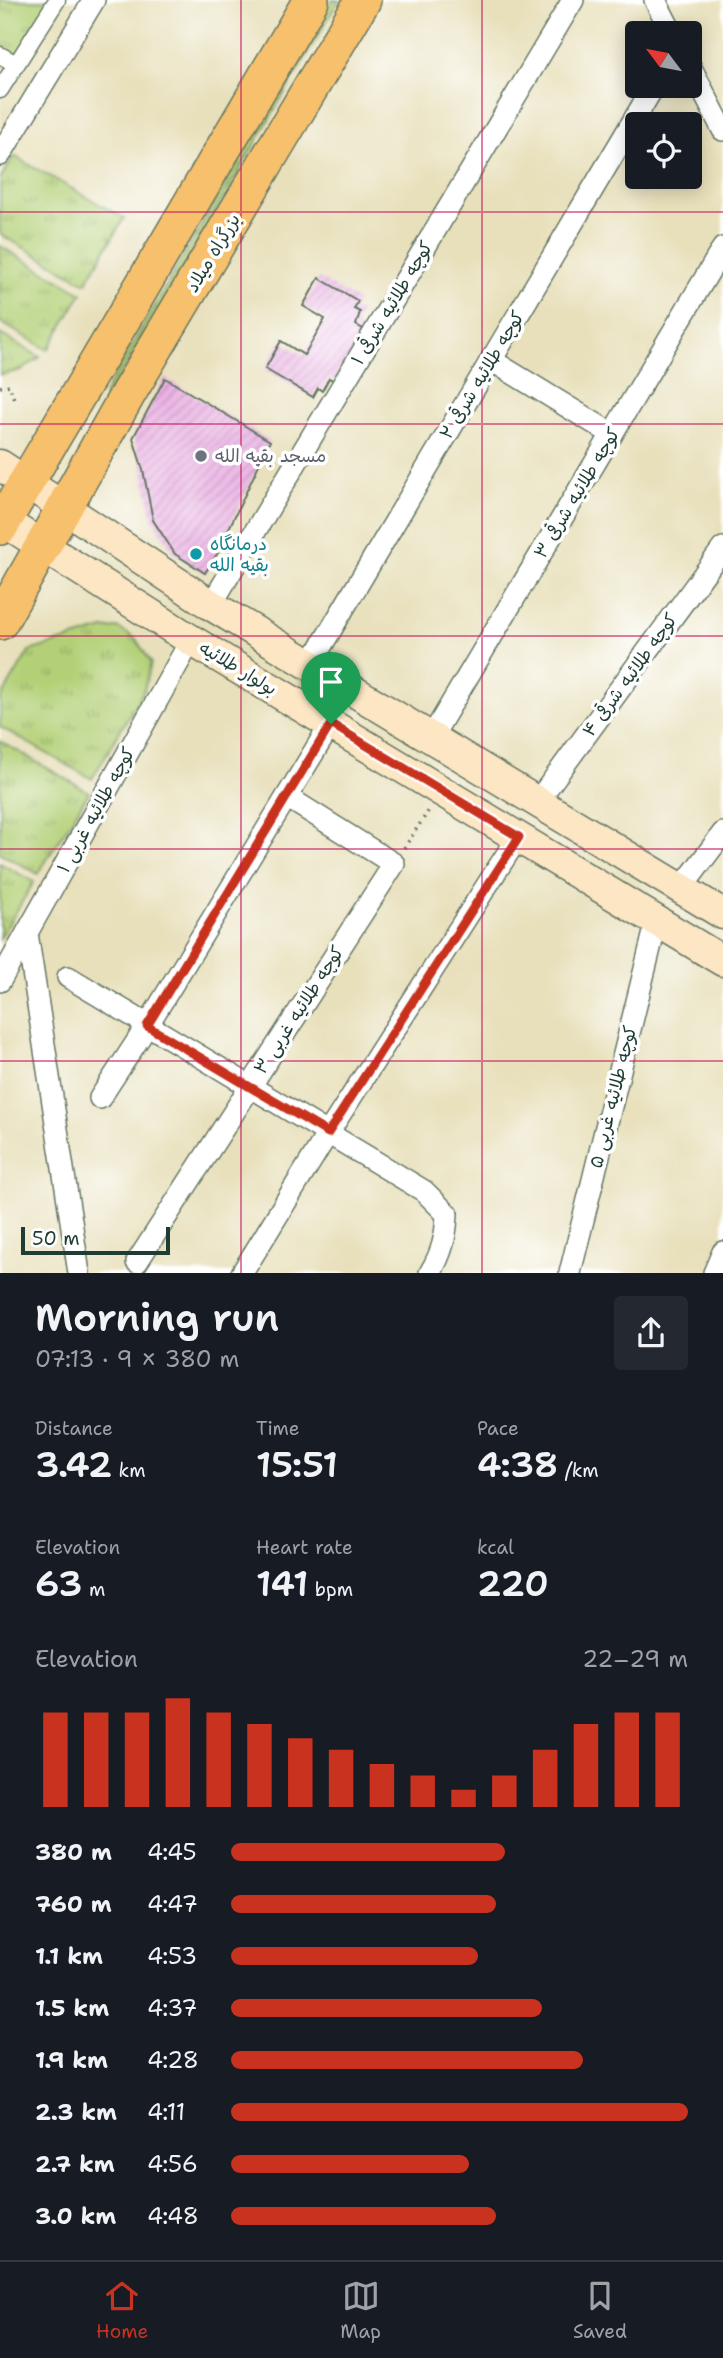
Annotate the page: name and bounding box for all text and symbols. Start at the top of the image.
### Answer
north arrow [625,21,702,98]
map controls [625,21,702,189]
button: locate [625,112,702,189]
street label: بزرگراه میلاد [180,209,246,297]
street label: کوچه طلائیه شرقی ۱ [346,236,439,369]
street label: کوچه طلائیه شرقی ۲ [434,306,530,444]
street label: کوچه طلائیه شرقی ۳ [528,423,626,563]
place label: مسجد بقیه الله [215,444,326,468]
marker: مسجد بقیه الله [193,448,209,464]
place label: درمانگاه بقیه الله [210,532,269,577]
marker: درمانگاه بقیه الله [188,546,204,562]
street label: کوچه طلائیه شرقی ۴ [577,608,683,742]
street label: بولوار طلائیه [194,635,282,701]
pin [301,652,361,724]
icon: arrive [312,663,350,701]
street label: کوچه طلائیه غربی ۱ [52,743,141,877]
street label: کوچه طلائیه غربی ۳ [249,941,350,1079]
street label: کوچه طلائیه غربی ۵ [584,1023,642,1171]
scale bar [21,1224,170,1256]
text: 50 m [32,1226,80,1251]
text: Morning run [35,1292,279,1343]
button: share [614,1296,688,1370]
text: 07:13 · 9 × 380 m [35,1344,239,1374]
text: Distance [35,1416,113,1441]
text: Time [256,1416,300,1441]
text: Pace [477,1416,519,1441]
text: 3.42 [35,1441,112,1488]
text: 15:51 [256,1441,338,1488]
text: 4:38 [477,1441,558,1488]
text: km [112,1458,146,1483]
text: /km [558,1458,599,1483]
text: Elevation [35,1535,120,1560]
text: Heart rate [256,1535,353,1560]
text: kcal [477,1535,514,1560]
text: 63 [35,1560,83,1607]
text: 141 [256,1560,308,1607]
text: 220 [477,1560,549,1607]
text: m [83,1577,105,1602]
text: bpm [308,1577,353,1602]
text: Elevation [35,1644,138,1674]
text: 22–29 m [582,1644,688,1674]
text: 380 m [35,1837,112,1867]
text: 4:45 [147,1837,197,1867]
text: 760 m [35,1889,112,1919]
text: 4:47 [147,1889,198,1919]
text: 1.1 km [35,1941,103,1971]
text: 4:53 [147,1941,197,1971]
text: 1.5 km [35,1993,109,2023]
text: 4:37 [147,1993,197,2023]
text: 1.9 km [35,2045,108,2075]
text: 4:28 [147,2045,199,2075]
text: 2.3 km [35,2097,117,2127]
text: 4:11 [147,2097,185,2127]
text: 2.7 km [35,2149,115,2179]
text: 4:56 [147,2149,198,2179]
text: 3.0 km [35,2201,116,2231]
text: 4:48 [147,2201,199,2231]
tab: Home [96,2277,148,2344]
tab: Map [340,2277,381,2344]
tab: Saved [573,2277,627,2344]

